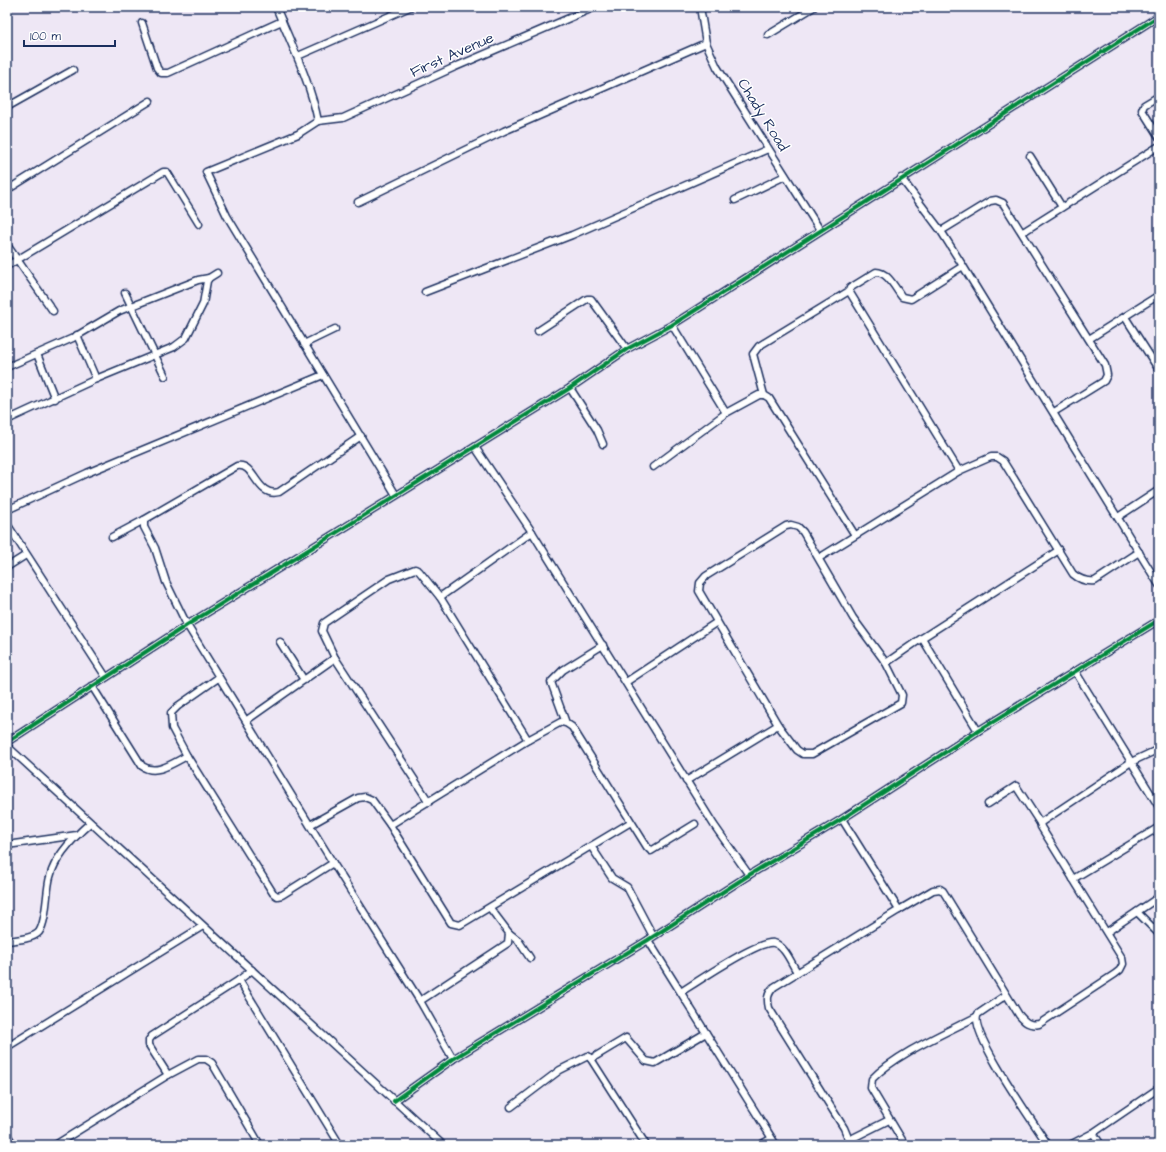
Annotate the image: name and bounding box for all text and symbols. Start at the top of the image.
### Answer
scale bar [24,22,115,48]
street label: First Avenue [407,27,497,83]
text: 100 m [30,28,61,45]
street label: Chady Road [732,75,794,156]

